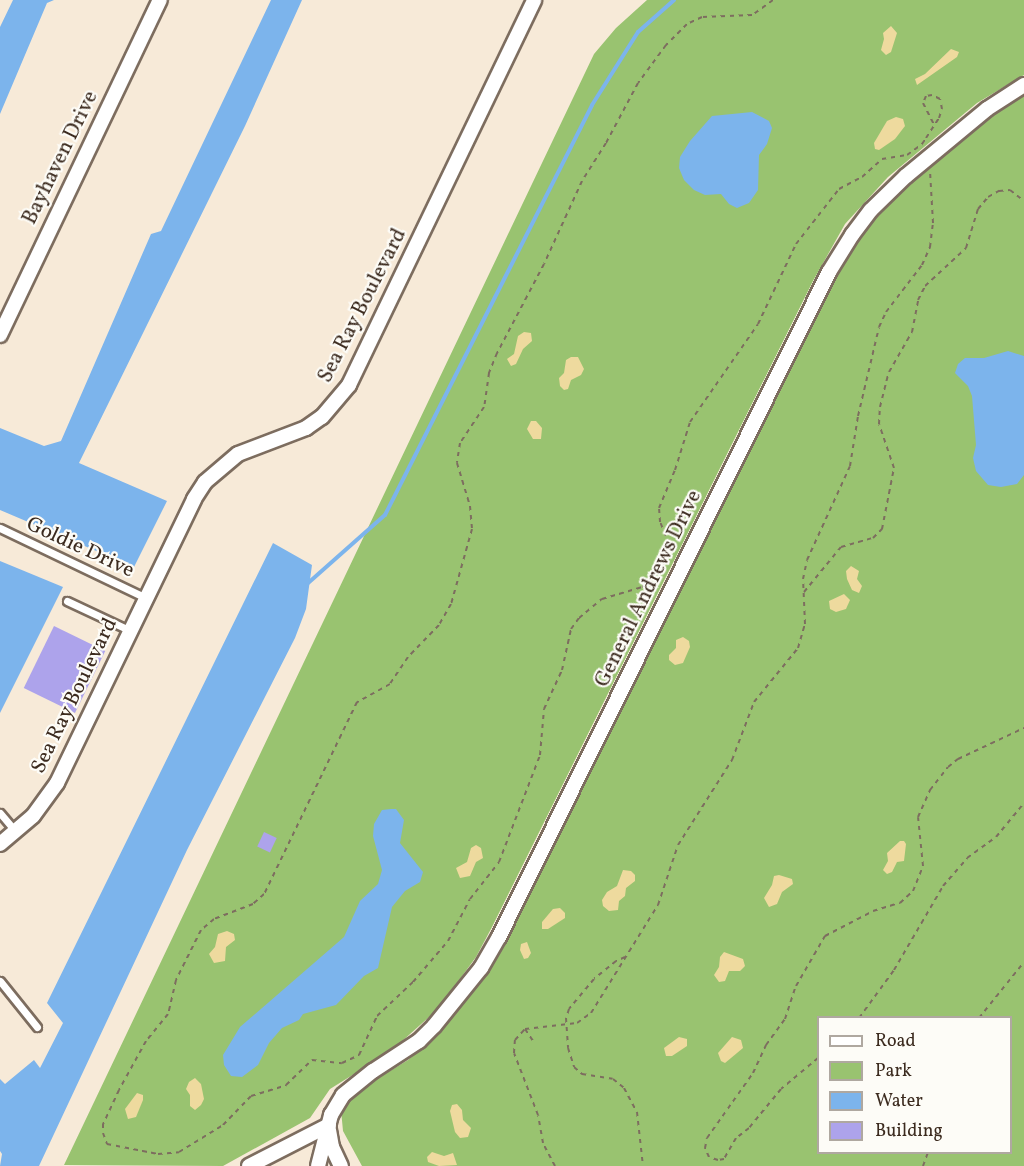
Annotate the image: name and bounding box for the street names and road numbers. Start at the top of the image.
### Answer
street label: Bayhaven Drive [18,87,104,229]
street label: Sea Ray Boulevard [313,224,413,388]
street label: General Andrews Drive [590,486,708,692]
street label: Goldie Drive [22,512,138,584]
street label: Sea Ray Boulevard [26,614,124,778]

